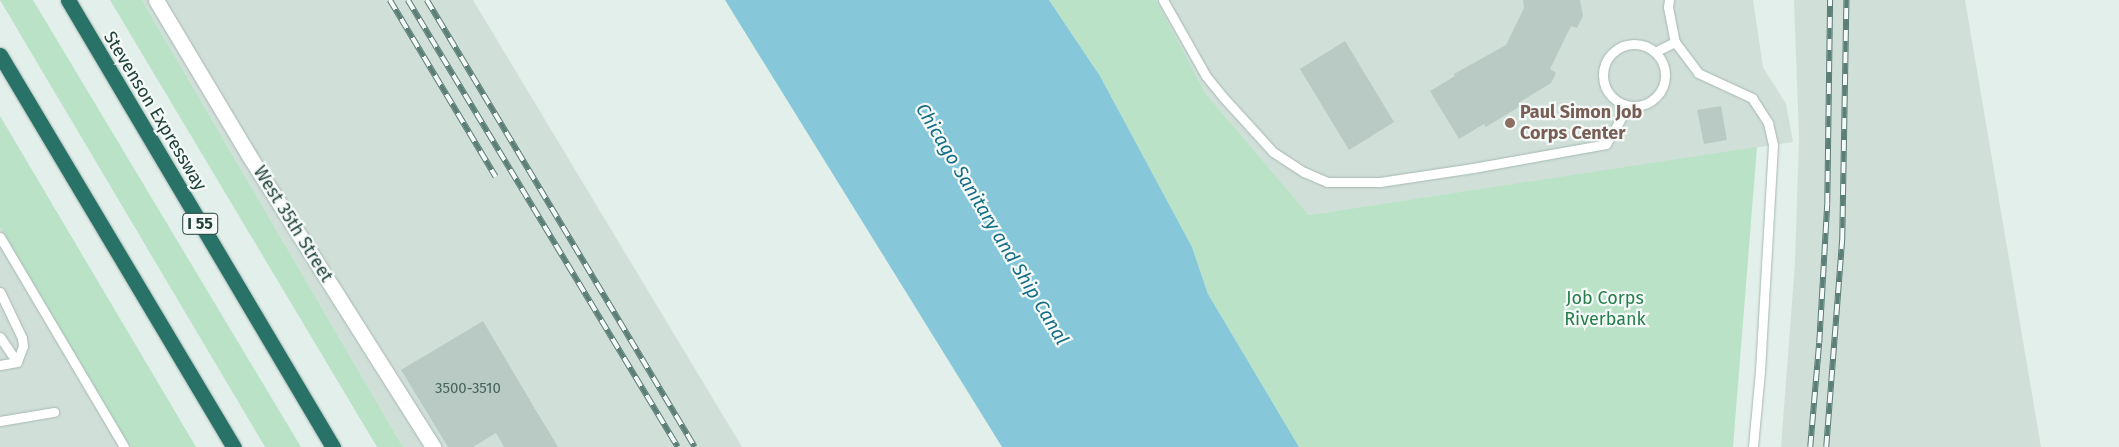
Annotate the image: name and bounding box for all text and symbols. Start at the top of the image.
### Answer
street label: Stevenson Expressway [99,27,211,195]
water label: Chicago Sanitary and Ship Canal [911,99,1073,349]
place label: Paul Simon Job Corps Center [1520,102,1642,144]
marker: Paul Simon Job Corps Center [1504,117,1516,129]
street label: West 35th Street [249,162,337,286]
road number: I 55 [181,210,219,238]
park label: Job Corps Riverbank [1564,288,1646,330]
house number: 3500-3510 [435,380,501,398]

